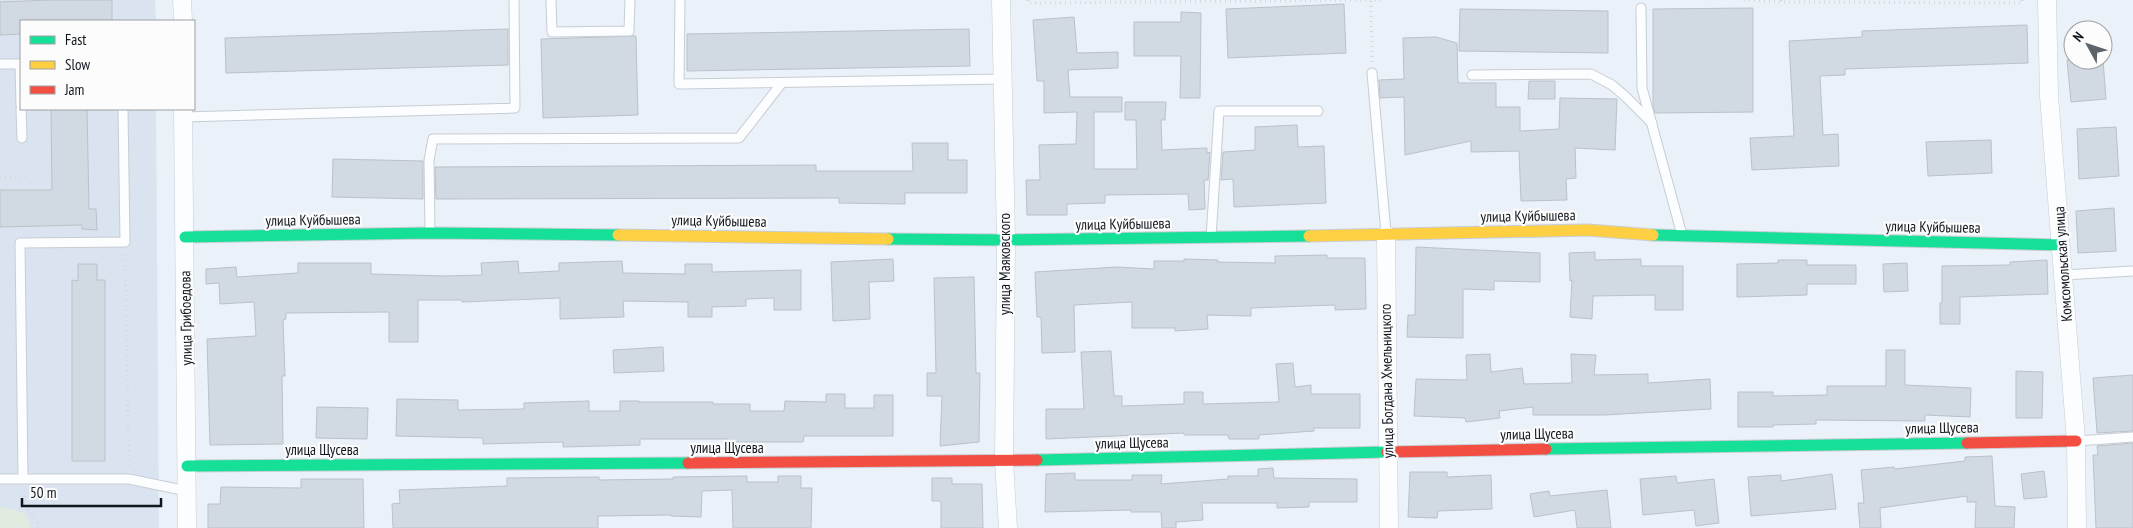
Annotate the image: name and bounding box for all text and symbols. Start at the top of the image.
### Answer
legend [20,20,195,110]
north arrow [2063,20,2113,70]
text: N [2069,28,2087,45]
text: Fast [65,30,86,49]
text: Slow [65,55,90,74]
text: Jam [64,80,84,99]
street label: улица Куйбышева [1480,205,1576,226]
street label: Комсомольская улица [2049,206,2076,322]
street label: улица Куйбышева [265,209,361,230]
street label: улица Куйбышева [671,210,767,231]
street label: улица Маяковского [995,213,1014,315]
street label: улица Куйбышева [1075,213,1171,234]
street label: улица Куйбышева [1885,216,1981,237]
street label: улица Грибоедова [175,270,196,366]
street label: улица Богдана Хмельницкого [1376,303,1397,459]
street label: улица Щусева [1905,417,1979,438]
street label: улица Щусева [1500,423,1574,444]
street label: улица Щусева [1095,432,1169,453]
street label: улица Щусева [690,438,764,457]
street label: улица Щусева [285,440,359,459]
scale bar [22,476,161,508]
text: 50 m [30,483,56,502]

